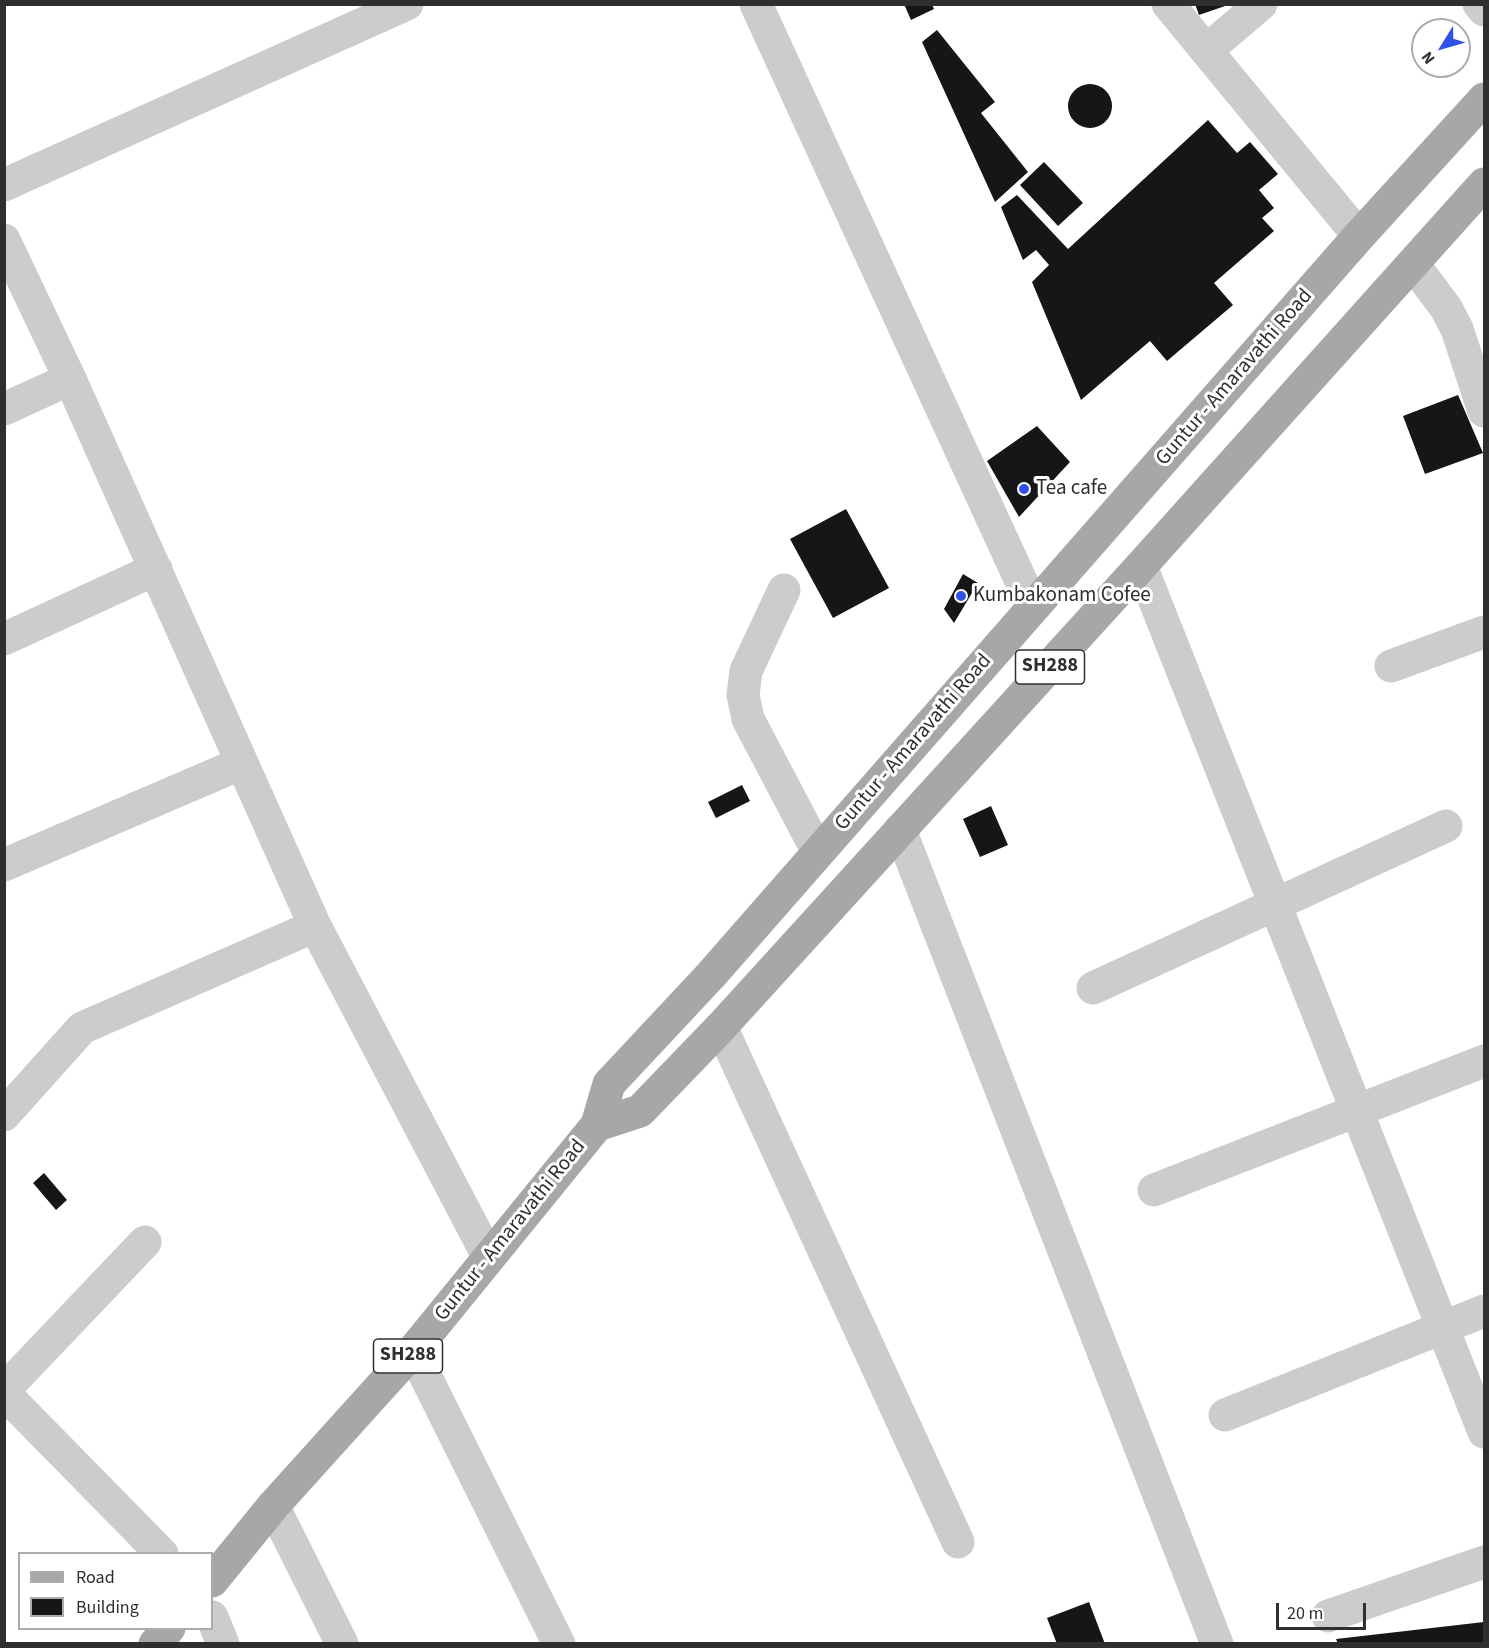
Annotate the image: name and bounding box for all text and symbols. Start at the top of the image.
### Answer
north arrow [1411,18,1471,78]
text: N [1416,47,1440,69]
street label: Guntur - Amaravathi Road [1151,284,1319,472]
place label: Tea cafe [1036,476,1107,502]
marker: Tea cafe [1017,482,1031,496]
place label: Kumbakonam Cofee [973,583,1151,609]
marker: Kumbakonam Cofee [954,589,968,603]
street label: Guntur - Amaravathi Road [830,649,998,837]
road number: SH288 [1016,650,1084,684]
street label: Guntur - Amaravathi Road [430,1135,592,1327]
road number: SH288 [374,1339,442,1373]
legend [18,1552,213,1630]
text: Road [76,1565,115,1590]
scale bar [1279,1591,1369,1629]
text: Building [76,1595,139,1620]
text: 20 m [1287,1601,1323,1626]

